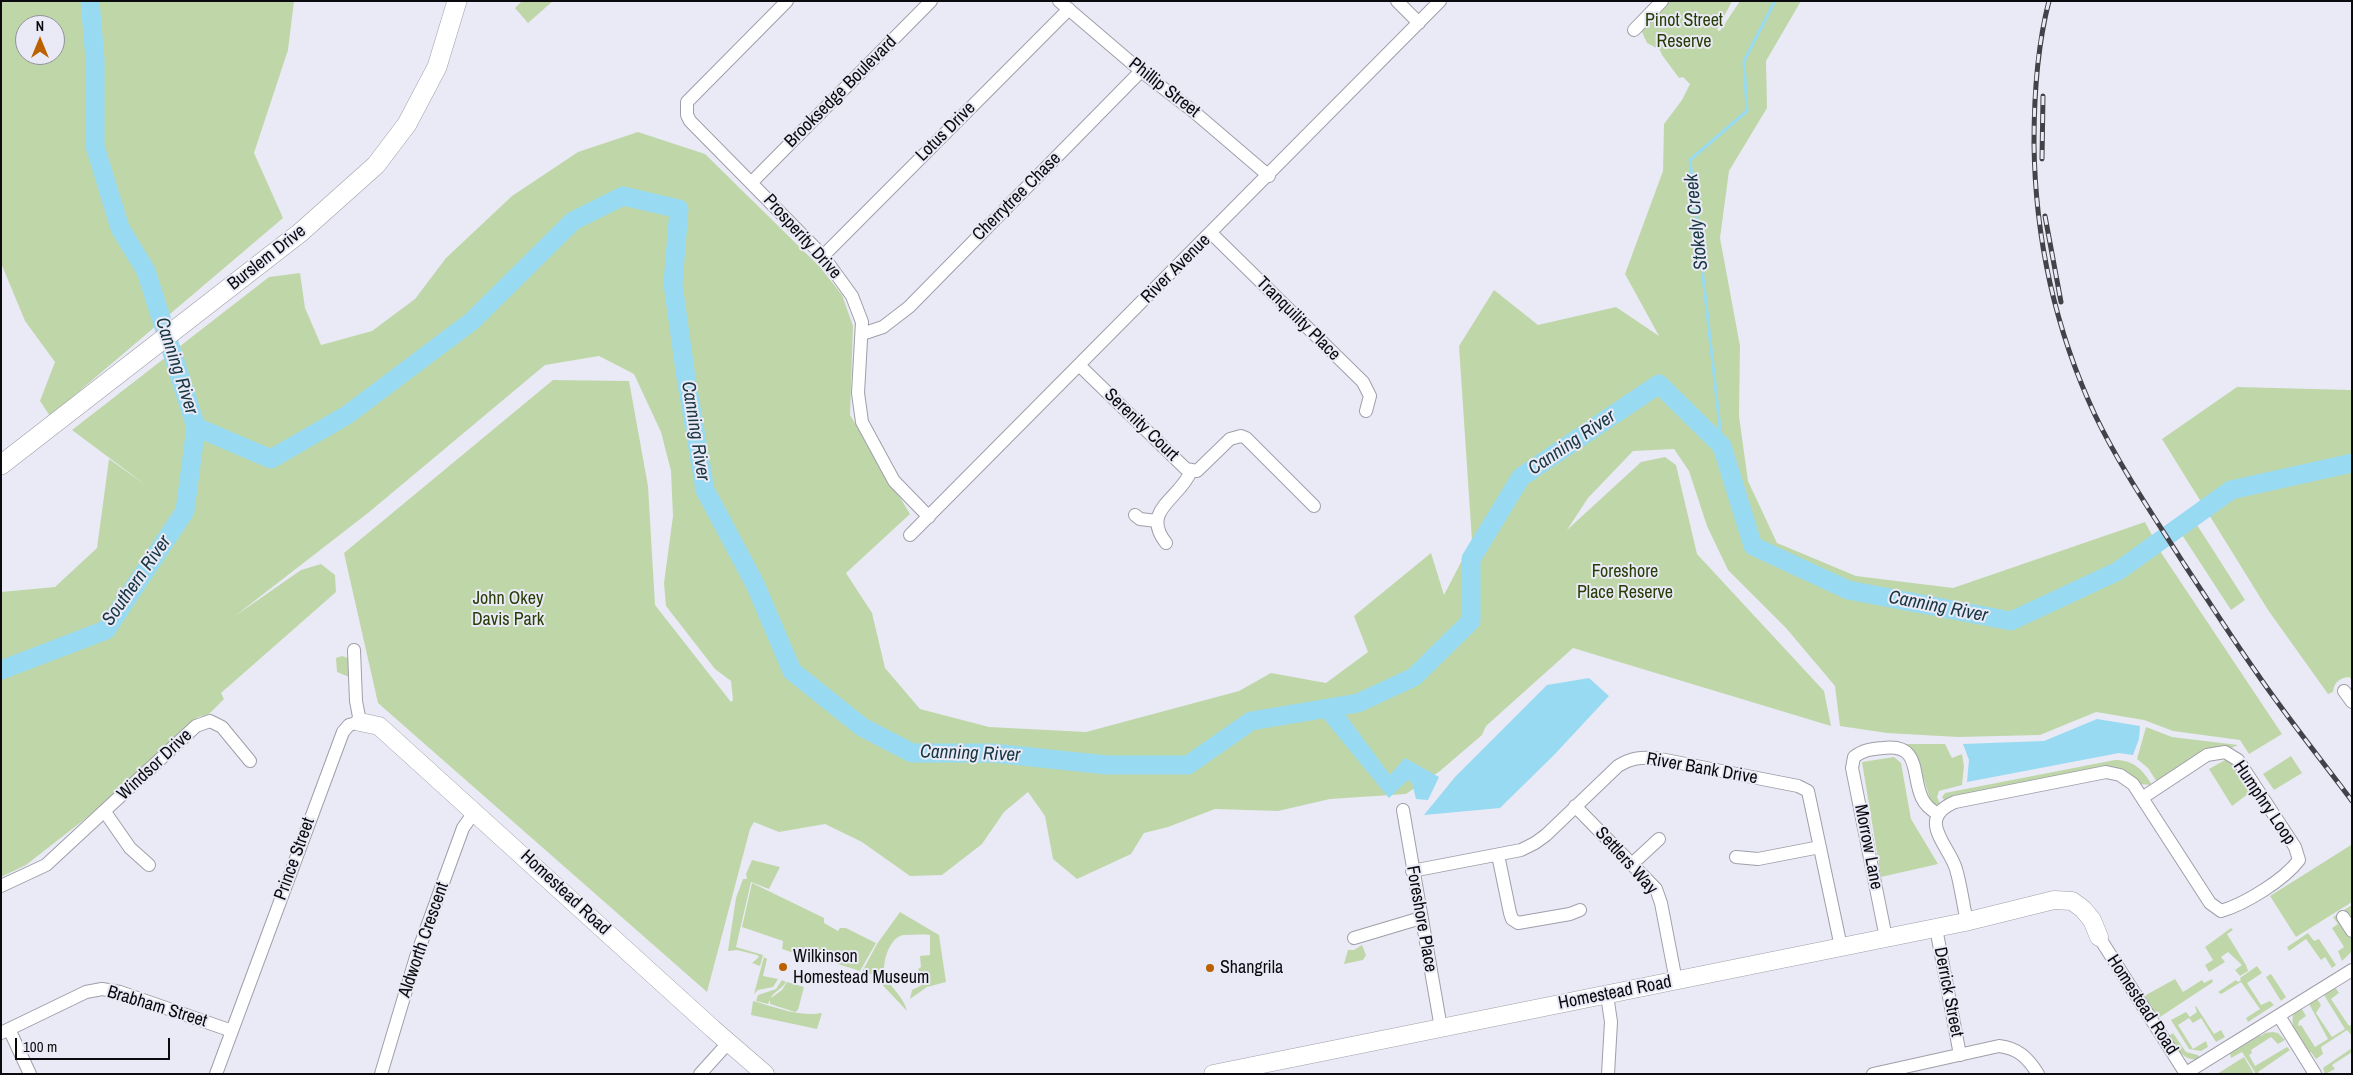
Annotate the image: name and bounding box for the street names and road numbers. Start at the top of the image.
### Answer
street label: Brooksedge Boulevard [781,32,901,152]
street label: Phillip Street [1124,53,1204,123]
street label: Lotus Drive [912,98,980,166]
street label: Cherrytree Chase [968,148,1066,246]
street label: Prosperity Drive [758,190,846,284]
street label: Burslem Drive [224,221,310,295]
street label: River Avenue [1137,230,1215,308]
street label: Tranquility Place [1251,272,1345,366]
street label: Serenity Court [1099,384,1183,466]
street label: Windsor Drive [113,725,197,805]
street label: River Bank Drive [1645,749,1759,789]
street label: Humphry Loop [2228,757,2300,849]
street label: Morrow Lane [1849,803,1887,891]
street label: Prince Street [270,815,320,903]
street label: Settlers Way [1590,823,1662,899]
street label: Homestead Road [516,846,614,940]
street label: Foreshore Place [1401,864,1441,974]
street label: Aldworth Crescent [394,879,454,1001]
street label: Derrick Street [1929,945,1967,1039]
street label: Homestead Road [2102,951,2182,1059]
street label: Homestead Road [1557,971,1673,1015]
street label: Brabham Street [104,982,210,1032]

